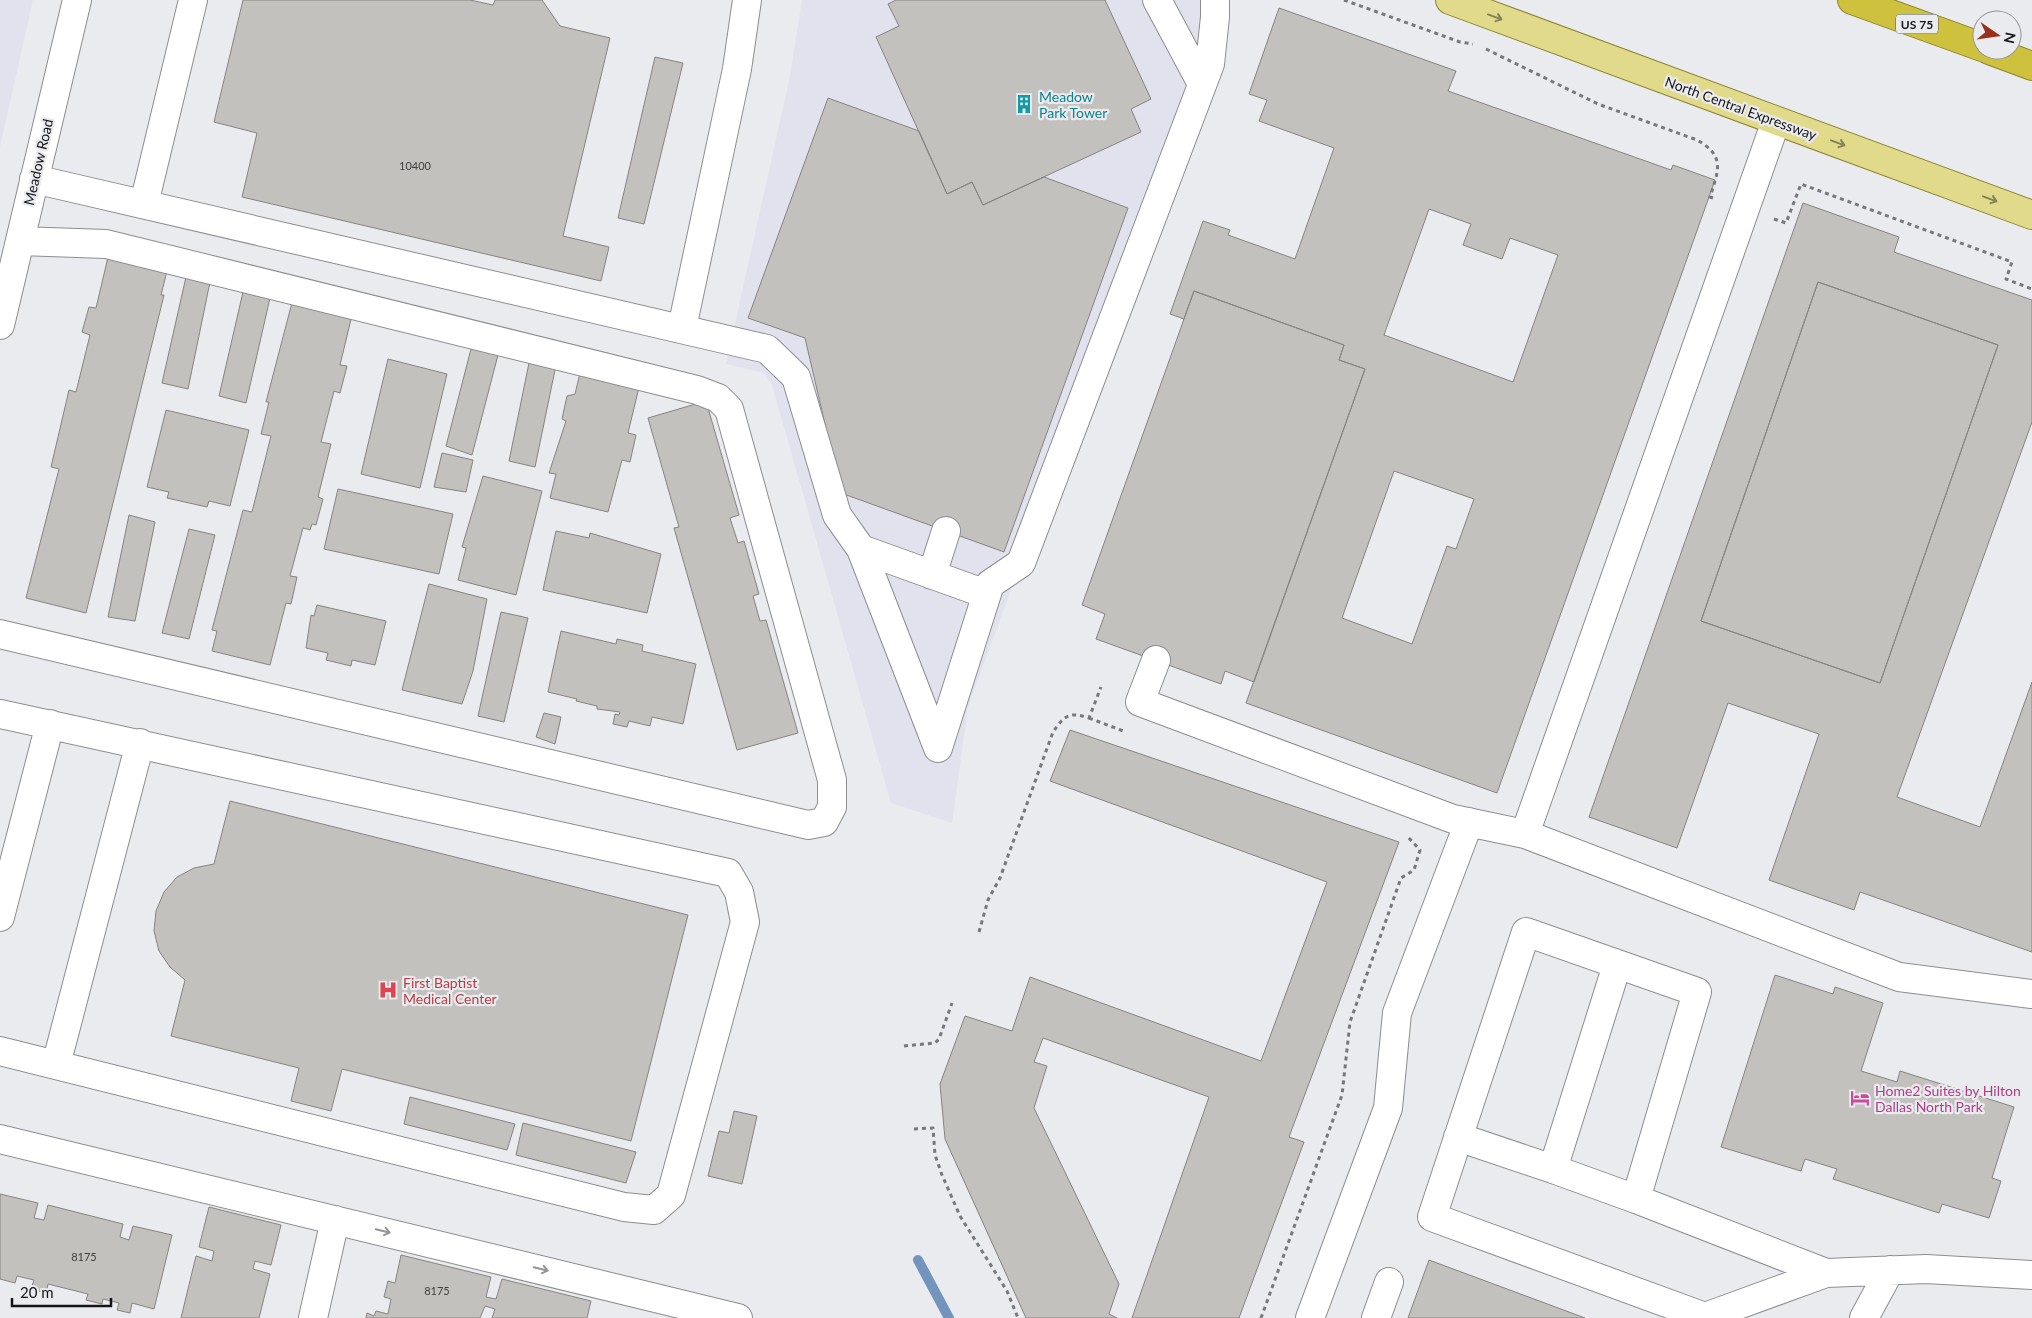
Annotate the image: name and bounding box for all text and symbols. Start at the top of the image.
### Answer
north arrow [1972,10,2022,60]
one-way arrow [1487,13,1503,22]
road number: US 75 [1896,14,1938,34]
text: N [2001,31,2020,45]
street label: North Central Expressway [1663,73,1820,144]
place label: Meadow Park Tower [1039,88,1107,121]
building icon: Meadow Park Tower [1013,93,1035,115]
street label: Meadow Road [20,117,56,207]
one-way arrow [1830,139,1845,148]
house number: 10400 [399,159,432,172]
one-way arrow [1982,195,1997,204]
place label: First Baptist Medical Center [403,974,497,1007]
hospital icon: First Baptist Medical Center [377,979,399,1001]
place label: Home2 Suites by Hilton Dallas North Park [1875,1082,2021,1115]
hotel icon: Home2 Suites by Hilton Dallas North Park [1849,1087,1871,1109]
one-way arrow [374,1227,390,1236]
house number: 8175 [71,1250,97,1263]
one-way arrow [532,1265,548,1275]
scale bar [12,1276,111,1308]
text: 20 m [20,1283,54,1301]
house number: 8175 [424,1284,450,1297]

